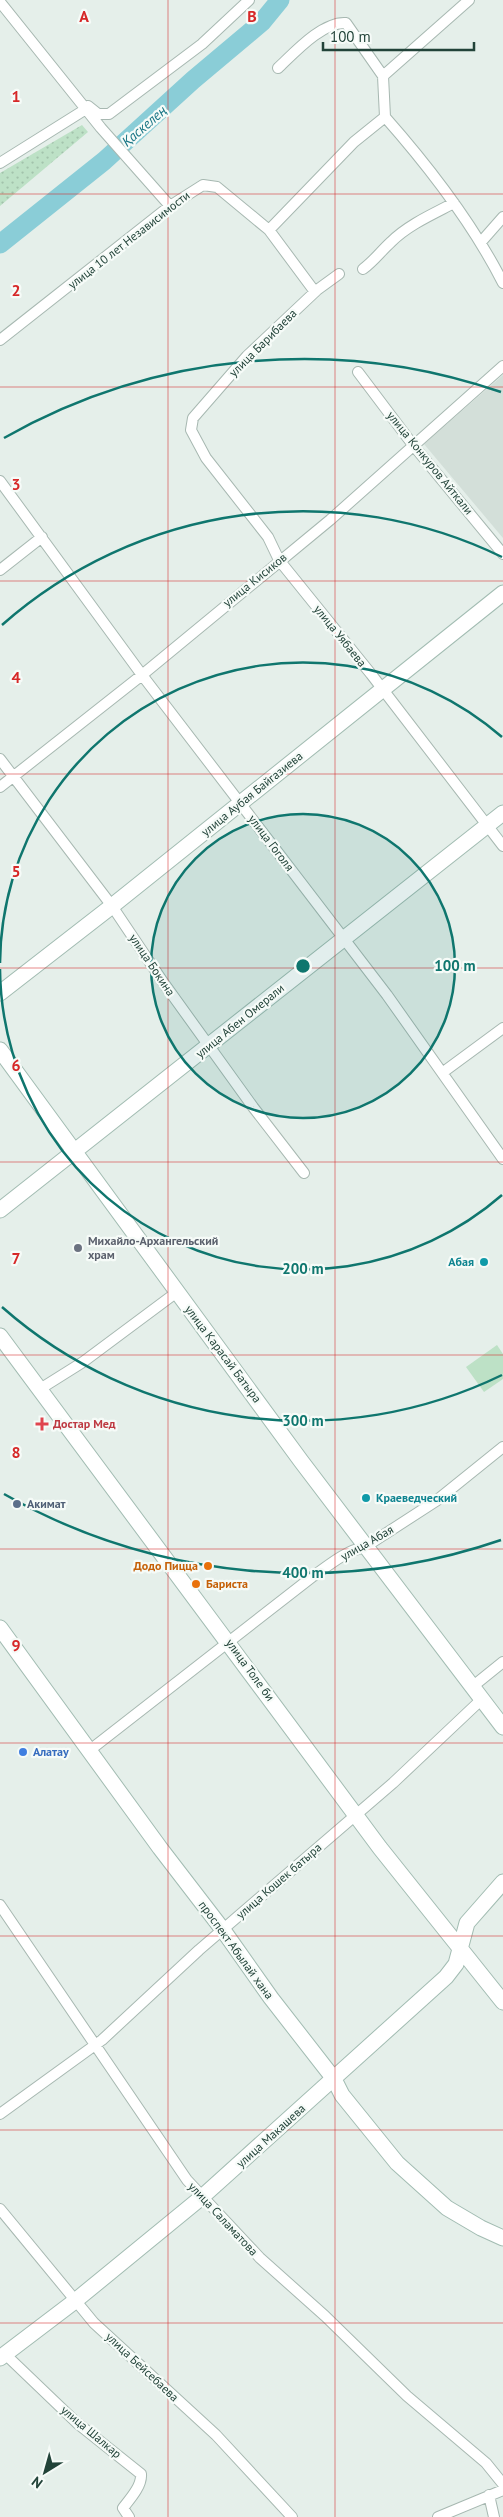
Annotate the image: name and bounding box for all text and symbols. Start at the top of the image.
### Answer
text: A [79,6,89,26]
text: B [247,6,257,26]
scale bar [323,20,474,52]
text: 100 m [330,27,371,46]
text: 1 [11,86,21,106]
water label: Қаскелең [118,101,171,150]
street label: улица 10 лет Независимости [65,187,193,292]
text: 2 [11,280,21,300]
street label: улица Барибаева [226,306,300,380]
street label: улица Конкуров Айткали [384,408,477,517]
text: 3 [11,474,21,494]
street label: улица Кисиков [220,549,290,610]
street label: улица Уябаева [311,602,370,670]
text: 4 [11,667,21,687]
street label: улица Аубая Байгазиева [198,748,305,839]
street label: улица Гоголя [245,812,297,874]
text: 5 [11,861,21,881]
street label: улица Бокина [126,931,179,999]
text: 100 m [434,956,476,975]
centre of rings [294,957,312,975]
street label: улица Абен Омерали [192,980,287,1061]
text: 6 [11,1055,21,1075]
place label: Михайло-Архангельский храм [88,1233,218,1262]
marker: Михайло-Архангельский храм [72,1242,84,1254]
text: 7 [11,1248,21,1268]
place label: Абая [448,1254,474,1269]
marker: Абая [478,1256,490,1268]
text: 200 m [282,1259,324,1278]
street label: улица Карасай Батыра [182,1302,265,1405]
text: 300 m [282,1411,324,1430]
place label: Достар Мед [53,1416,116,1431]
marker: Достар Мед [35,1417,49,1431]
text: 8 [11,1442,21,1462]
place label: Краеведческий [376,1490,457,1505]
marker: Краеведческий [360,1492,372,1504]
place label: Акимат [27,1496,66,1511]
marker: Акимат [11,1498,23,1510]
street label: улица Абая [338,1521,396,1564]
place label: Додо Пицца [134,1558,198,1573]
marker: Додо Пицца [202,1560,214,1572]
text: 400 m [282,1563,324,1582]
place label: Бариста [206,1576,248,1591]
marker: Бариста [190,1578,202,1590]
text: 9 [11,1635,21,1655]
street label: улица Толе би [223,1636,278,1704]
place label: Алатау [33,1744,69,1759]
marker: Алатау [17,1746,29,1758]
street label: улица Кошек батыра [233,1839,324,1922]
street label: проспект Абылай хана [196,1898,277,2002]
street label: улица Макашева [233,2101,308,2171]
street label: улица Саламатова [185,2179,261,2259]
street label: улица Бейсебаева [103,2329,182,2404]
street label: улица Шалкар [58,2402,125,2461]
north arrow [20,2447,70,2497]
text: N [28,2472,46,2492]

